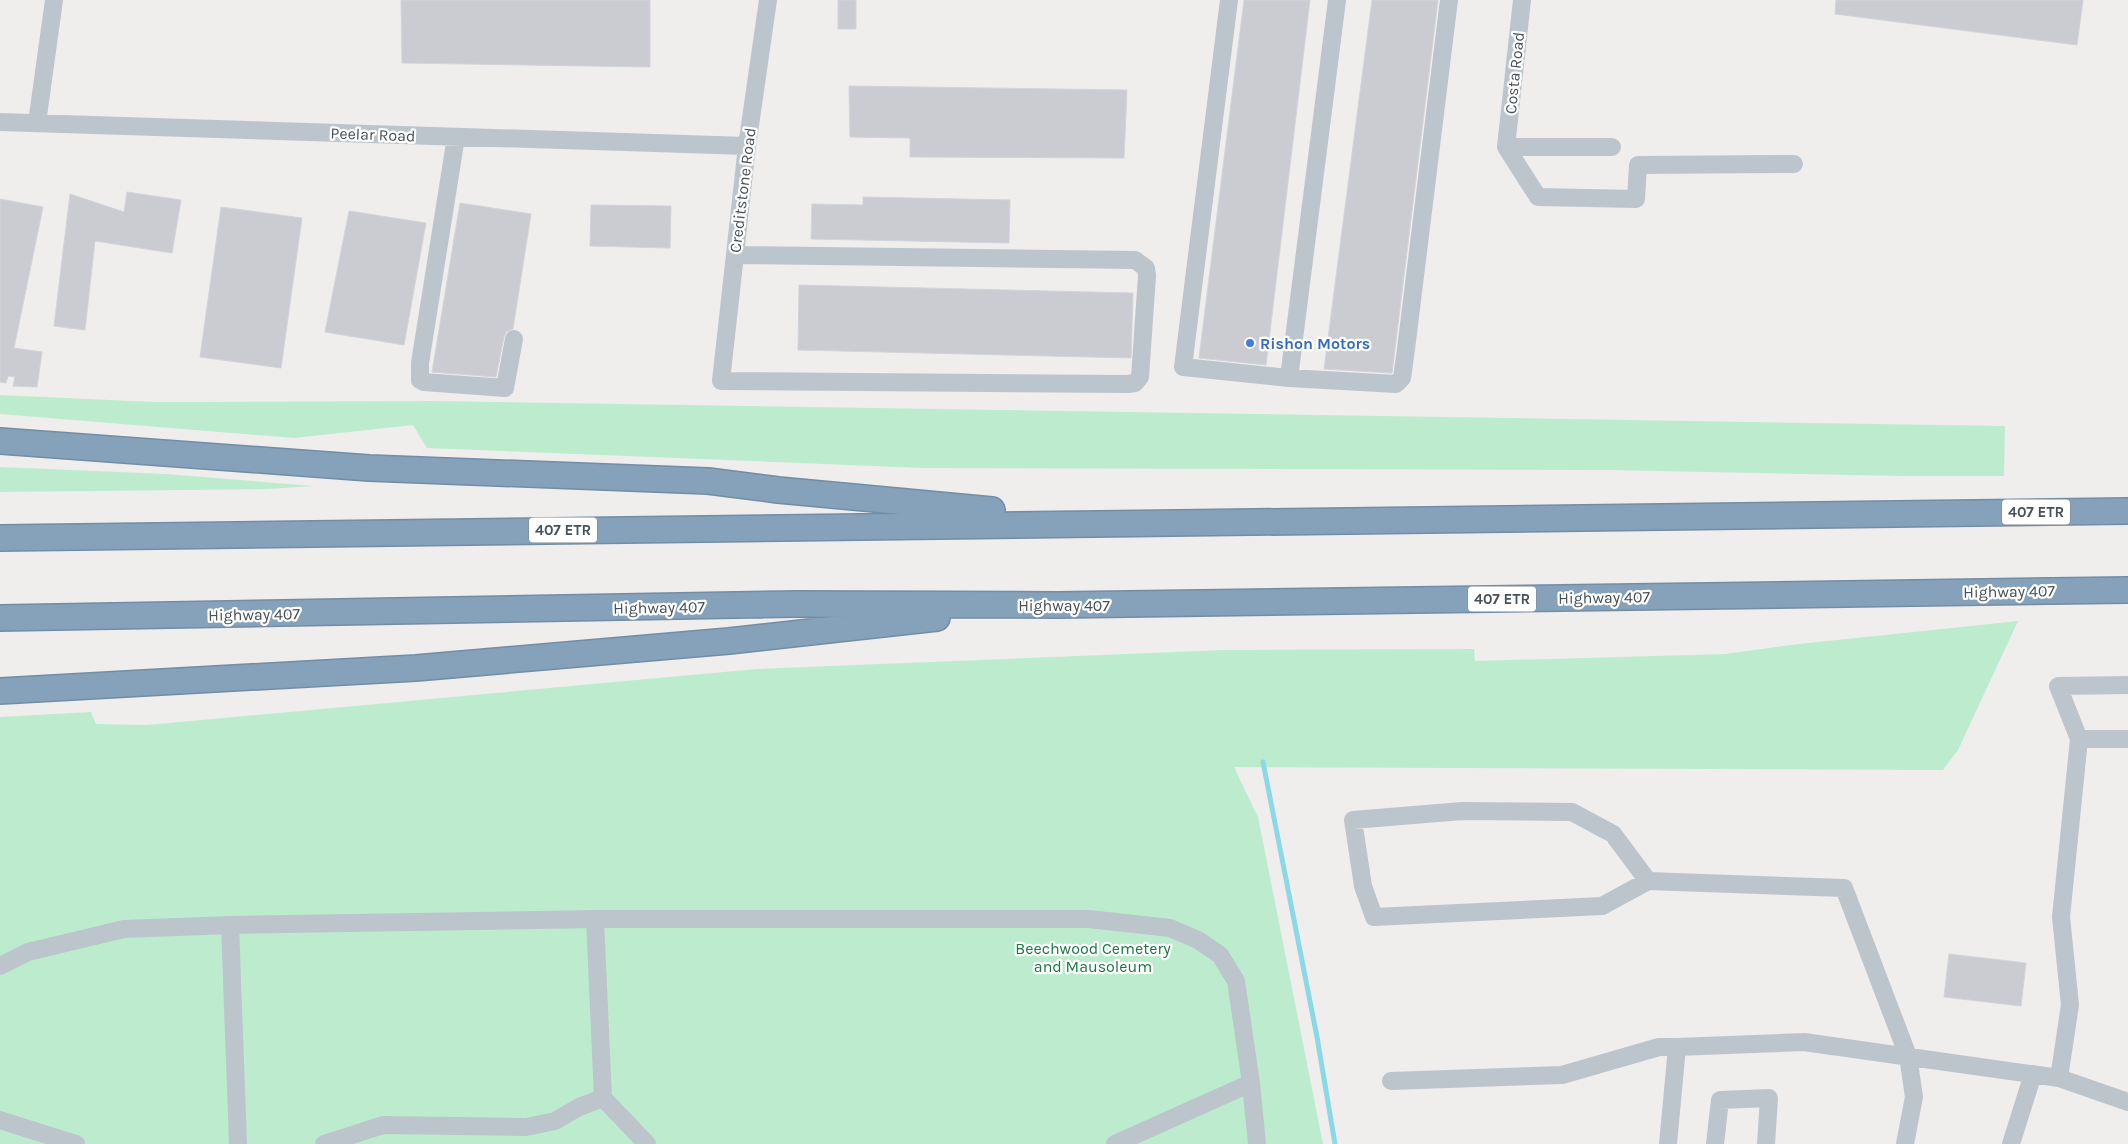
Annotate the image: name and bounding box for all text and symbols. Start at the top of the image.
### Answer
street label: Costa Road [1501,31,1528,115]
street label: Peelar Road [330,124,416,145]
street label: Creditstone Road [725,126,760,254]
place label: Rishon Motors [1260,334,1370,353]
marker: Rishon Motors [1244,337,1256,349]
road number: 407 ETR [2002,500,2070,524]
road number: 407 ETR [529,518,597,542]
street label: Highway 407 [1963,581,2056,602]
road number: 407 ETR [1468,586,1536,612]
street label: Highway 407 [1558,587,1651,608]
street label: Highway 407 [1018,596,1110,615]
street label: Highway 407 [613,597,706,618]
street label: Highway 407 [208,604,301,625]
park label: Beechwood Cemetery and Mausoleum [1015,939,1171,976]

